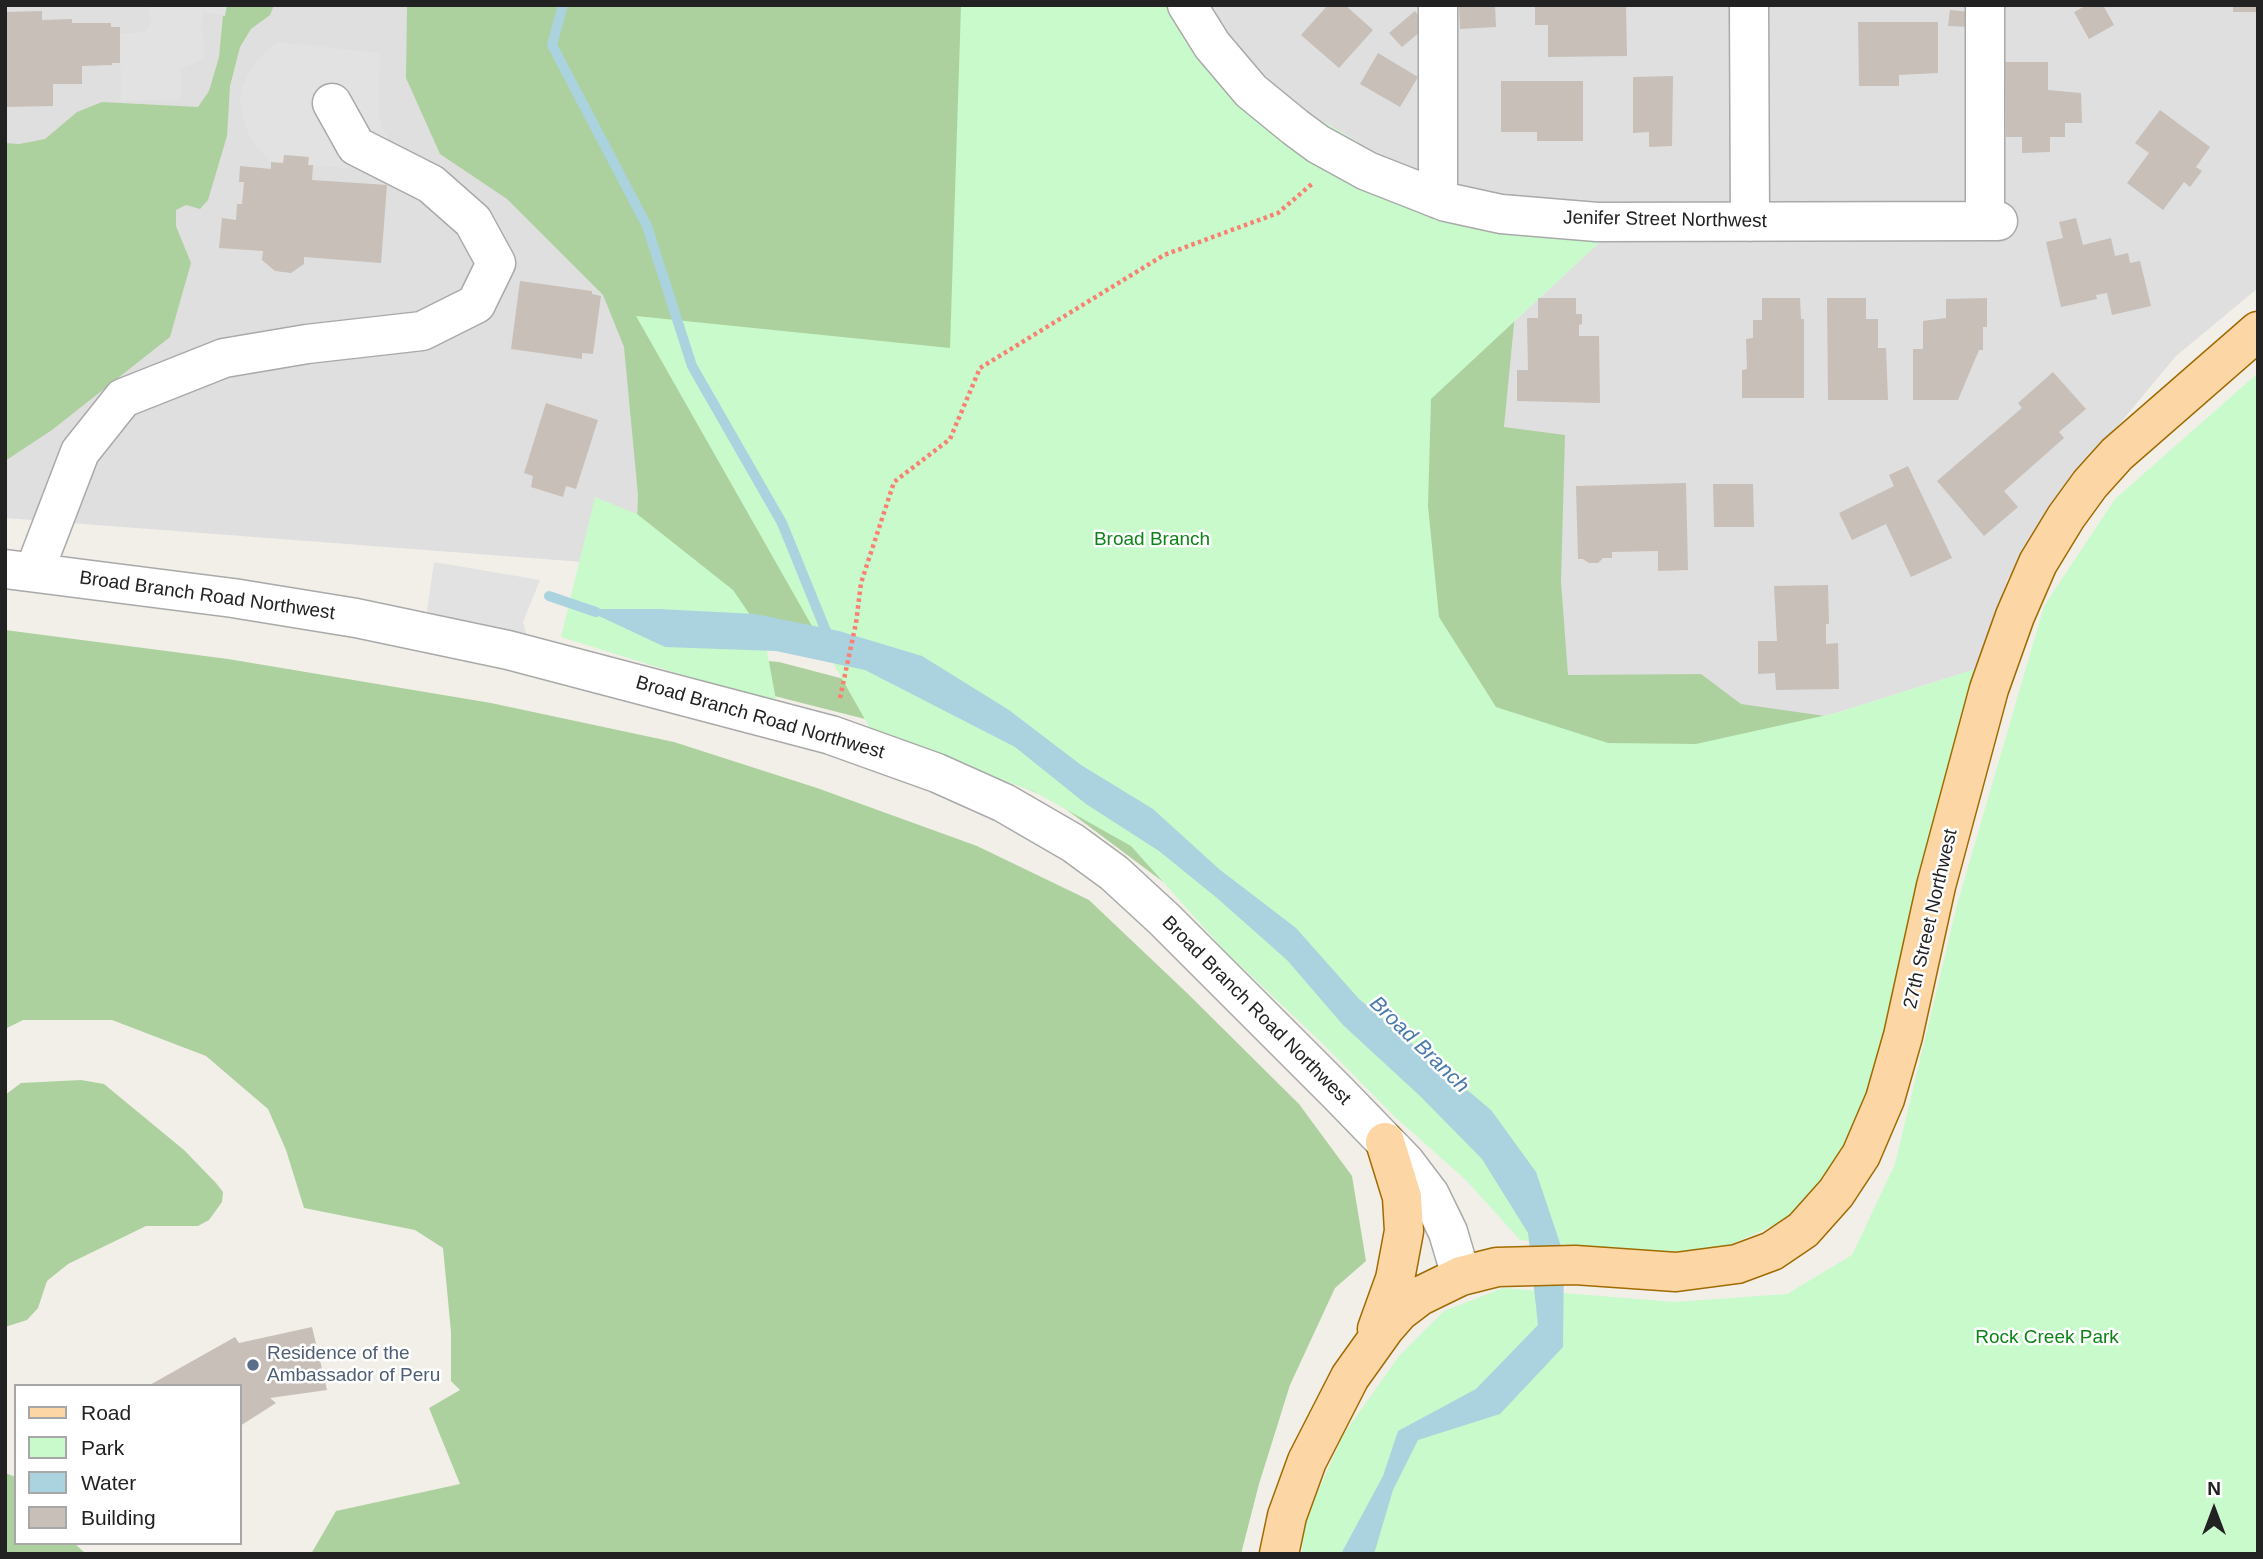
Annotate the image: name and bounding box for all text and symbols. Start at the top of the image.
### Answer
street label: Jenifer Street Northwest [1563,207,1767,233]
park label: Broad Branch [1094,529,1210,551]
street label: Broad Branch Road Northwest [78,567,336,625]
street label: Broad Branch Road Northwest [633,672,887,764]
street label: 27th Street Northwest [1899,827,1963,1011]
street label: Broad Branch Road Northwest [1157,912,1355,1110]
water label: Broad Branch [1364,991,1474,1099]
park label: Rock Creek Park [1975,1327,2119,1349]
place label: Residence of the Ambassador of Peru [267,1343,440,1387]
marker: Residence of the Ambassador of Peru [245,1357,261,1373]
legend [14,1384,242,1545]
text: Road [81,1401,131,1424]
text: Park [81,1436,124,1459]
text: Water [81,1471,136,1494]
north arrow [2179,1475,2249,1545]
text: N [2207,1478,2221,1499]
text: Building [81,1506,156,1529]

